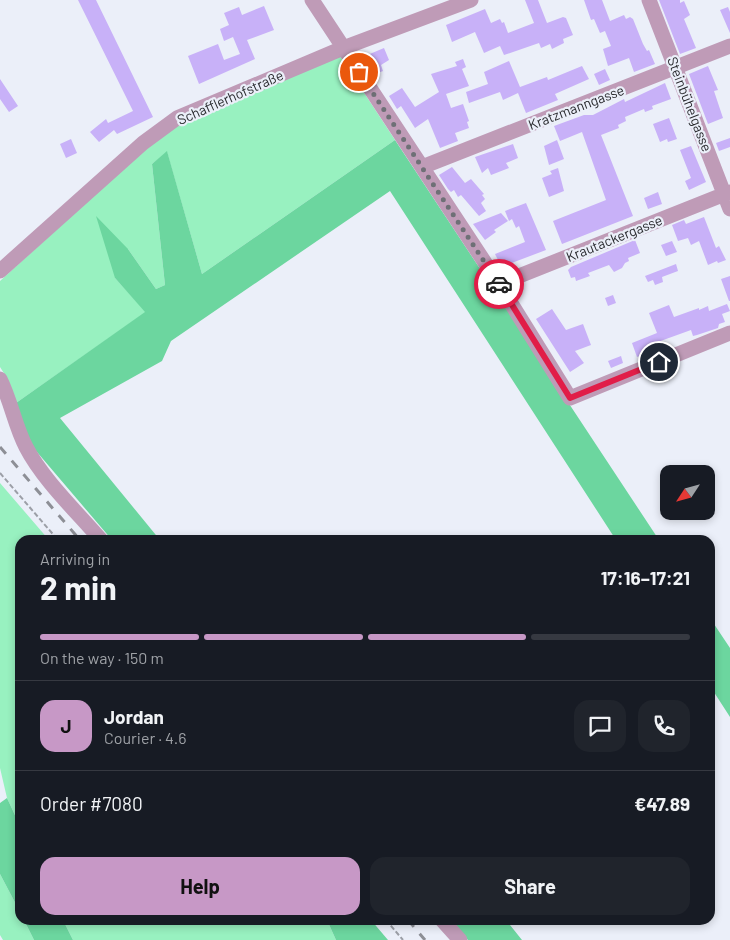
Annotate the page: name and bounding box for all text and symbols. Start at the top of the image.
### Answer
pin [338,51,380,93]
street label: Steinbühelgasse [664,54,716,154]
icon: bag [345,58,373,86]
street label: Schafflerhofstraße [174,66,286,128]
street label: Kratzmanngasse [526,81,626,133]
street label: Krautackergasse [563,211,665,265]
courier [474,259,524,309]
icon: car [485,270,513,298]
pin [638,341,680,383]
icon: home [645,348,673,376]
north arrow [660,465,715,520]
map controls [660,465,715,520]
text: Arriving in [40,549,110,568]
text: 17:16–17:21 [601,566,690,589]
text: 2 min [40,568,117,606]
text: On the way · 150 m [40,648,164,667]
button: chat [574,700,626,752]
button: phone [638,700,690,752]
text: Jordan [104,705,164,728]
text: J [60,714,72,737]
text: Courier · 4.6 [104,728,187,747]
text: Order #7080 [40,792,143,815]
text: €47.89 [634,792,690,815]
button: Help [40,857,360,915]
button: Share [370,857,690,915]

